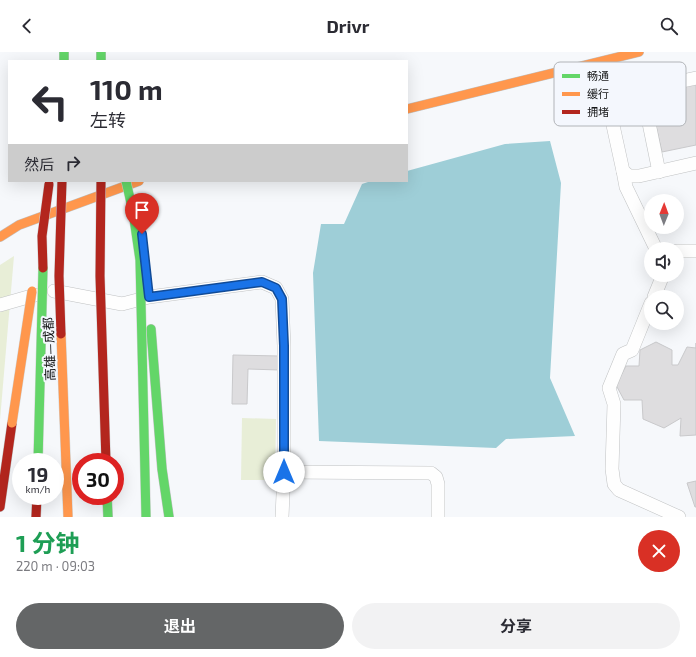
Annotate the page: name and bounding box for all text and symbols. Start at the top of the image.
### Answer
icon: back [16,15,38,37]
text: Drivr [327,15,369,37]
icon: search [658,15,680,37]
legend [554,62,686,126]
text: 畅通 [587,69,609,82]
text: 110 m [90,72,163,106]
icon: left [24,76,76,128]
text: 缓行 [587,87,609,100]
text: 拥堵 [587,105,609,118]
text: 左转 [90,109,126,131]
icon: right [62,152,84,174]
text: 然后 [24,155,54,173]
pin [125,193,159,234]
north arrow [644,194,684,234]
map controls [644,194,684,330]
icon: arrive [131,199,153,221]
button: sound [644,242,684,282]
button: search [644,290,684,330]
street label: 高雄—成都 [40,317,58,381]
position arrow [263,451,305,493]
speed limit sign: 30 [72,453,124,505]
text: 19 [28,462,48,486]
text: km/h [26,483,50,495]
text: 1 分钟 [16,528,80,557]
button: close [638,530,680,572]
text: 220 m · 09:03 [16,558,95,574]
button: 退出 [16,603,344,649]
button: 分享 [352,603,680,649]

